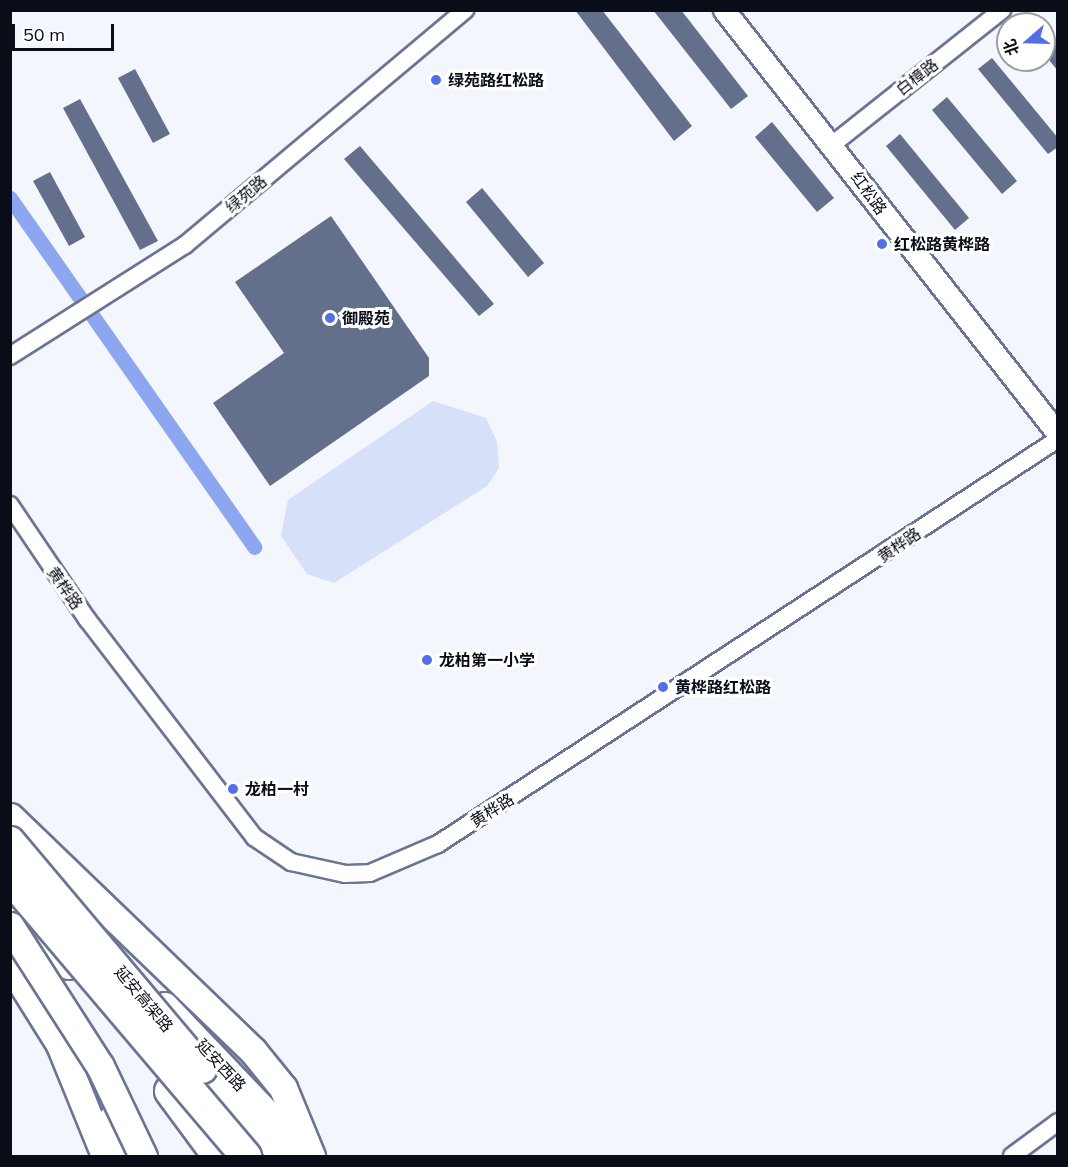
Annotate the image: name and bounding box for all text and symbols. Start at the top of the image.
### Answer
scale bar [15,12,117,50]
north arrow [996,12,1056,72]
text: 50 m [23,23,65,46]
text: 北 [999,37,1023,58]
street label: 白樟路 [892,55,942,99]
place label: 绿苑路红松路 [448,70,544,90]
marker: 绿苑路红松路 [429,73,443,87]
street label: 红松路 [847,168,891,218]
street label: 绿苑路 [221,171,271,217]
place label: 红松路黄桦路 [894,234,990,254]
marker: 红松路黄桦路 [875,237,889,251]
place label: 御殿苑 [342,308,390,328]
marker: 御殿苑 [323,311,337,325]
street label: 黄桦路 [874,524,924,566]
street label: 黄桦路 [43,563,87,613]
place label: 龙柏第一小学 [439,650,535,670]
marker: 龙柏第一小学 [420,653,434,667]
place label: 黄桦路红松路 [675,677,771,697]
marker: 黄桦路红松路 [656,680,670,694]
place label: 龙柏一村 [245,779,309,799]
marker: 龙柏一村 [226,782,240,796]
street label: 黄桦路 [467,789,517,831]
street label: 延安高架路 [111,962,177,1036]
street label: 延安西路 [192,1035,250,1095]

